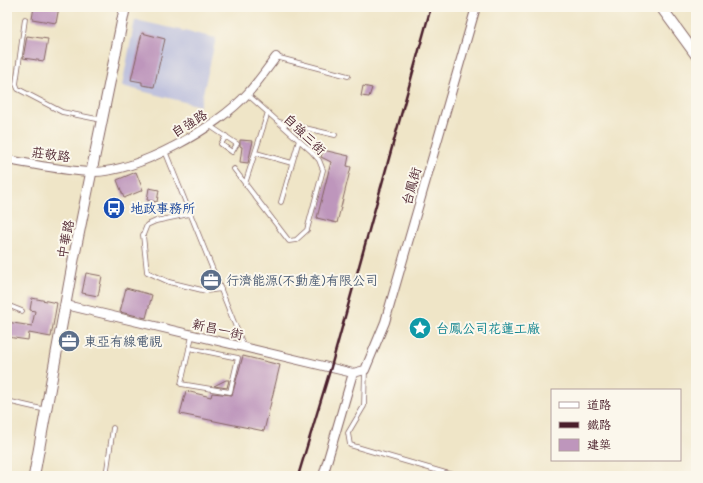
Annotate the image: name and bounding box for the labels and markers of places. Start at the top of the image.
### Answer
bus stop icon: 地政事務所 [101,195,127,221]
place label: 地政事務所 [130,199,195,217]
office icon: 行濟能源(不動產)有限公司 [198,267,224,293]
place label: 行濟能源(不動產)有限公司 [226,271,378,289]
place icon: 台鳳公司花蓮工廠 [407,315,433,341]
place label: 台鳳公司花蓮工廠 [436,319,540,337]
office icon: 東亞有線電視 [56,328,82,354]
place label: 東亞有線電視 [84,332,162,350]

